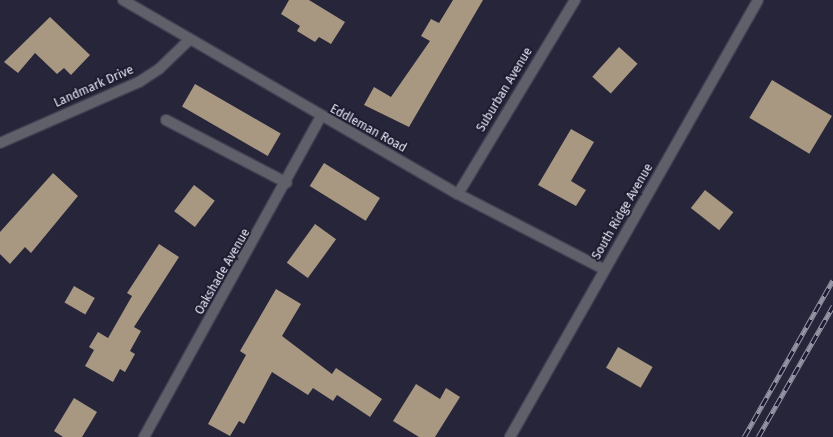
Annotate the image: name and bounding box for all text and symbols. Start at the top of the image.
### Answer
street label: Suburban Avenue [474,45,536,135]
street label: Landmark Drive [52,63,136,111]
street label: Eddleman Road [327,102,409,156]
street label: South Ridge Avenue [590,161,656,263]
street label: Oakshade Avenue [193,227,253,317]

